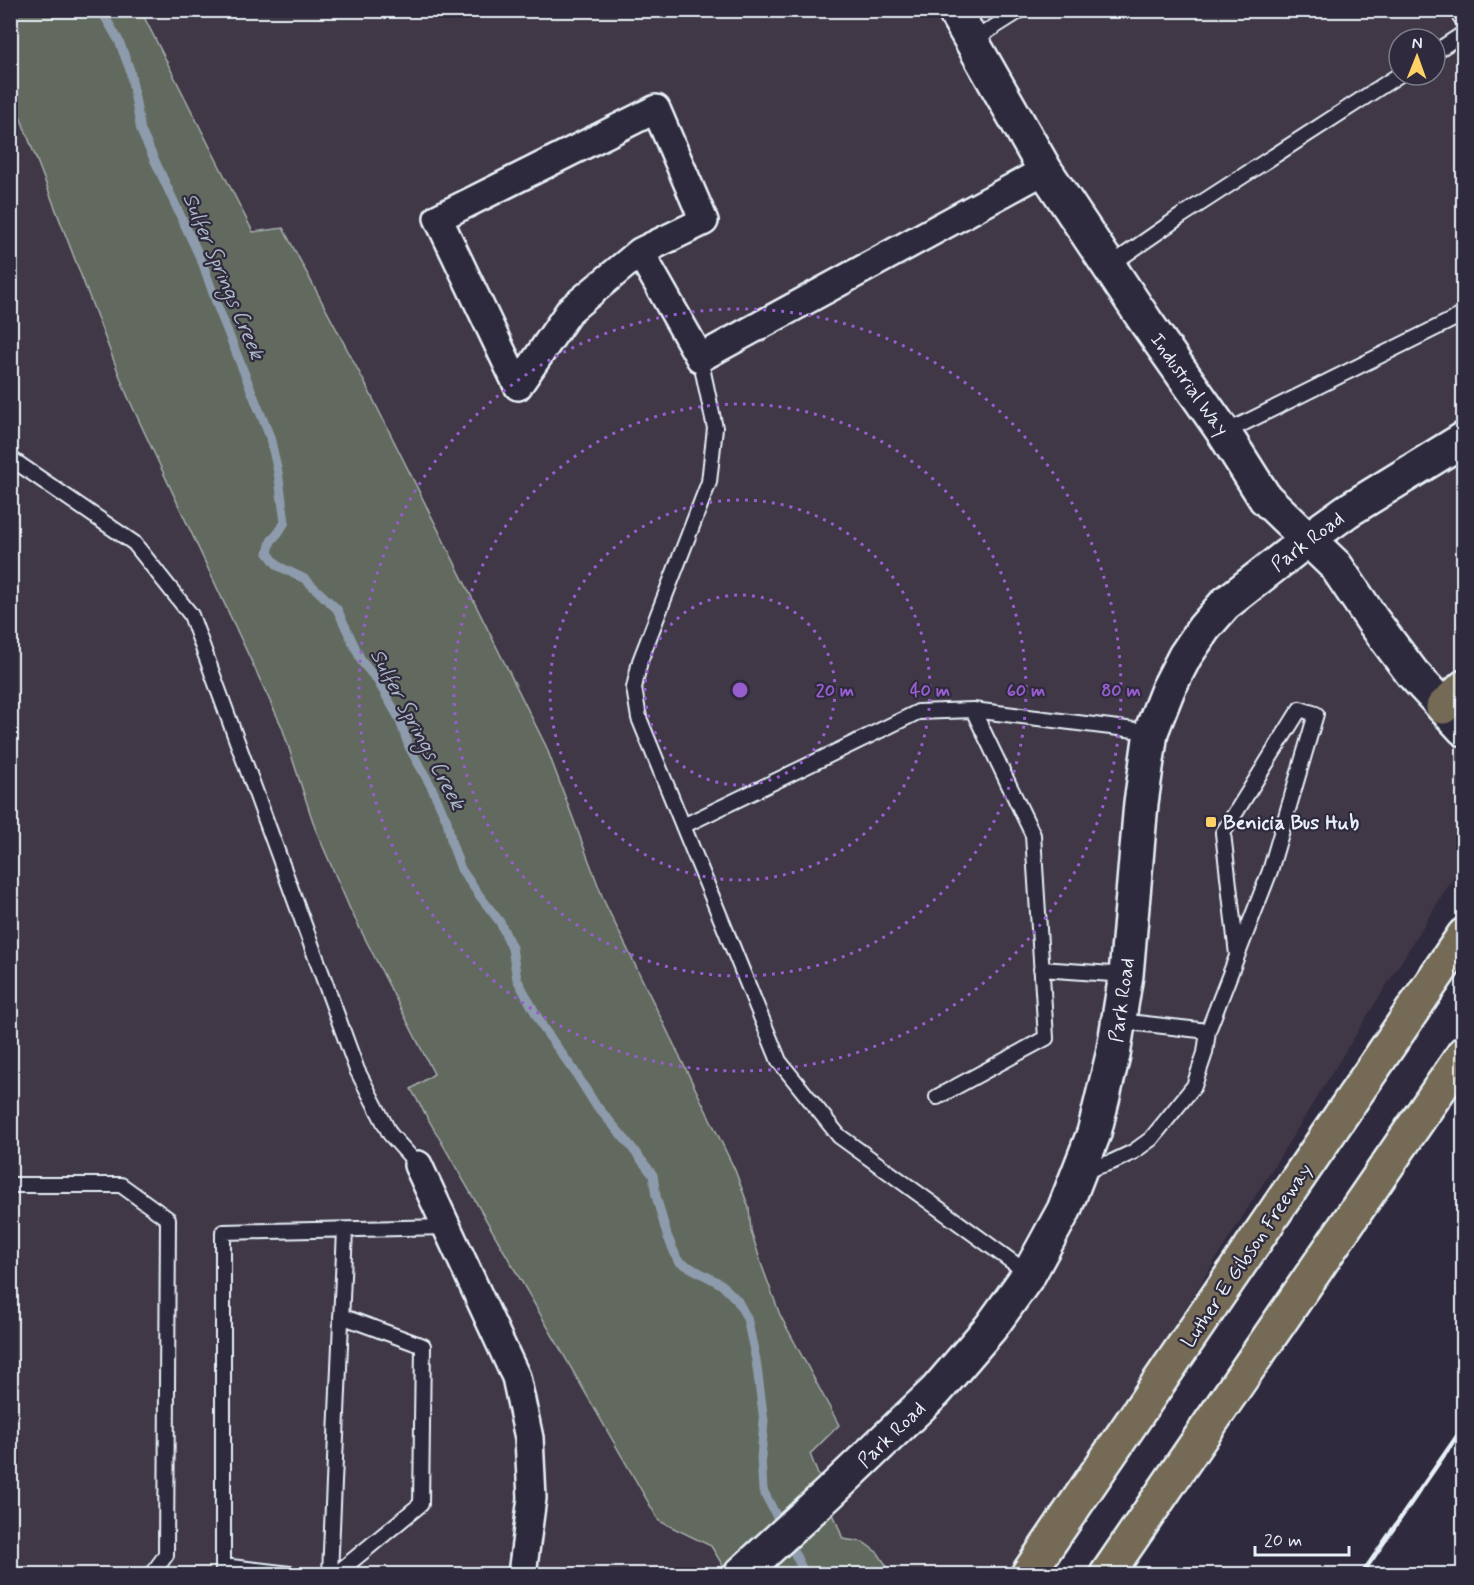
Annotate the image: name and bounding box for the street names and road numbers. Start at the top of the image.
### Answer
street label: Industrial Way [1143,328,1234,442]
street label: Park Road [1266,506,1350,579]
street label: Park Road [1103,956,1142,1044]
street label: Luther E Gibson Freeway [1175,1158,1319,1353]
street label: Park Road [852,1396,932,1474]

